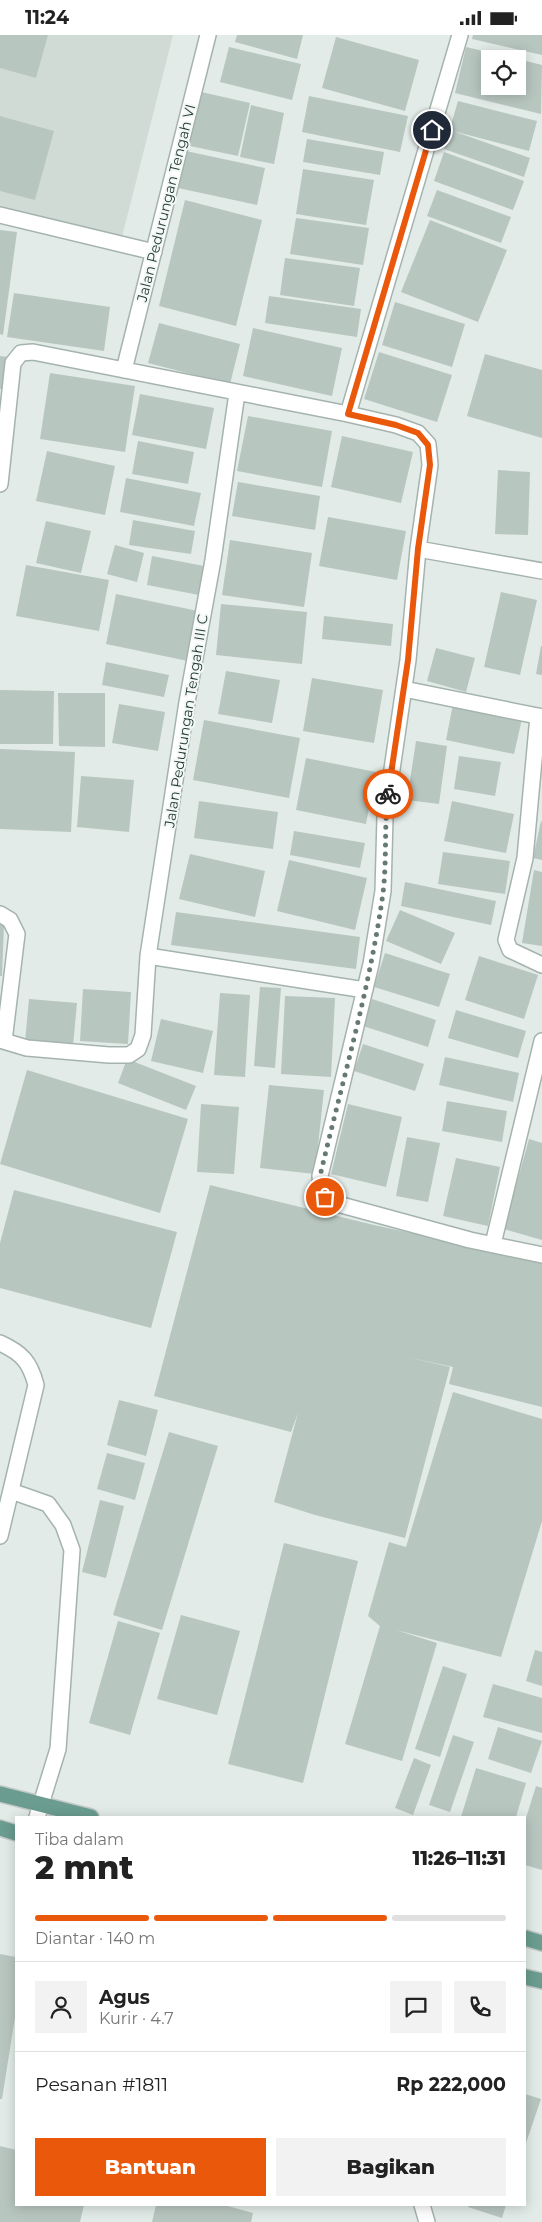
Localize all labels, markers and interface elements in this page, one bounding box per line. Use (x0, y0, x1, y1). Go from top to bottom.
text: 11:24 (25, 6, 69, 29)
map controls (481, 50, 526, 95)
button: locate (481, 50, 526, 95)
street label: Jalan Pedurungan Tengah VI (132, 102, 199, 305)
pin (411, 109, 453, 151)
icon: home (418, 116, 446, 144)
street label: Jalan Pedurungan Tengah III C (160, 613, 212, 830)
courier (363, 769, 413, 819)
icon: bike (374, 780, 402, 808)
pin (304, 1176, 346, 1218)
icon: bag (311, 1183, 339, 1211)
text: Tiba dalam (35, 1830, 124, 1849)
text: 11:26–11:31 (412, 1847, 506, 1870)
text: 2 mnt (35, 1848, 134, 1887)
text: Diantar · 140 m (35, 1929, 155, 1948)
button: person (35, 1981, 87, 2033)
button: chat (390, 1981, 442, 2033)
button: phone (454, 1981, 506, 2033)
text: Agus (99, 1986, 150, 2009)
text: Kurir · 4.7 (99, 2009, 174, 2028)
text: Pesanan #1811 (35, 2073, 168, 2096)
text: Rp 222,000 (396, 2073, 506, 2096)
button: Bantuan (35, 2138, 266, 2196)
button: Bagikan (276, 2138, 506, 2196)

